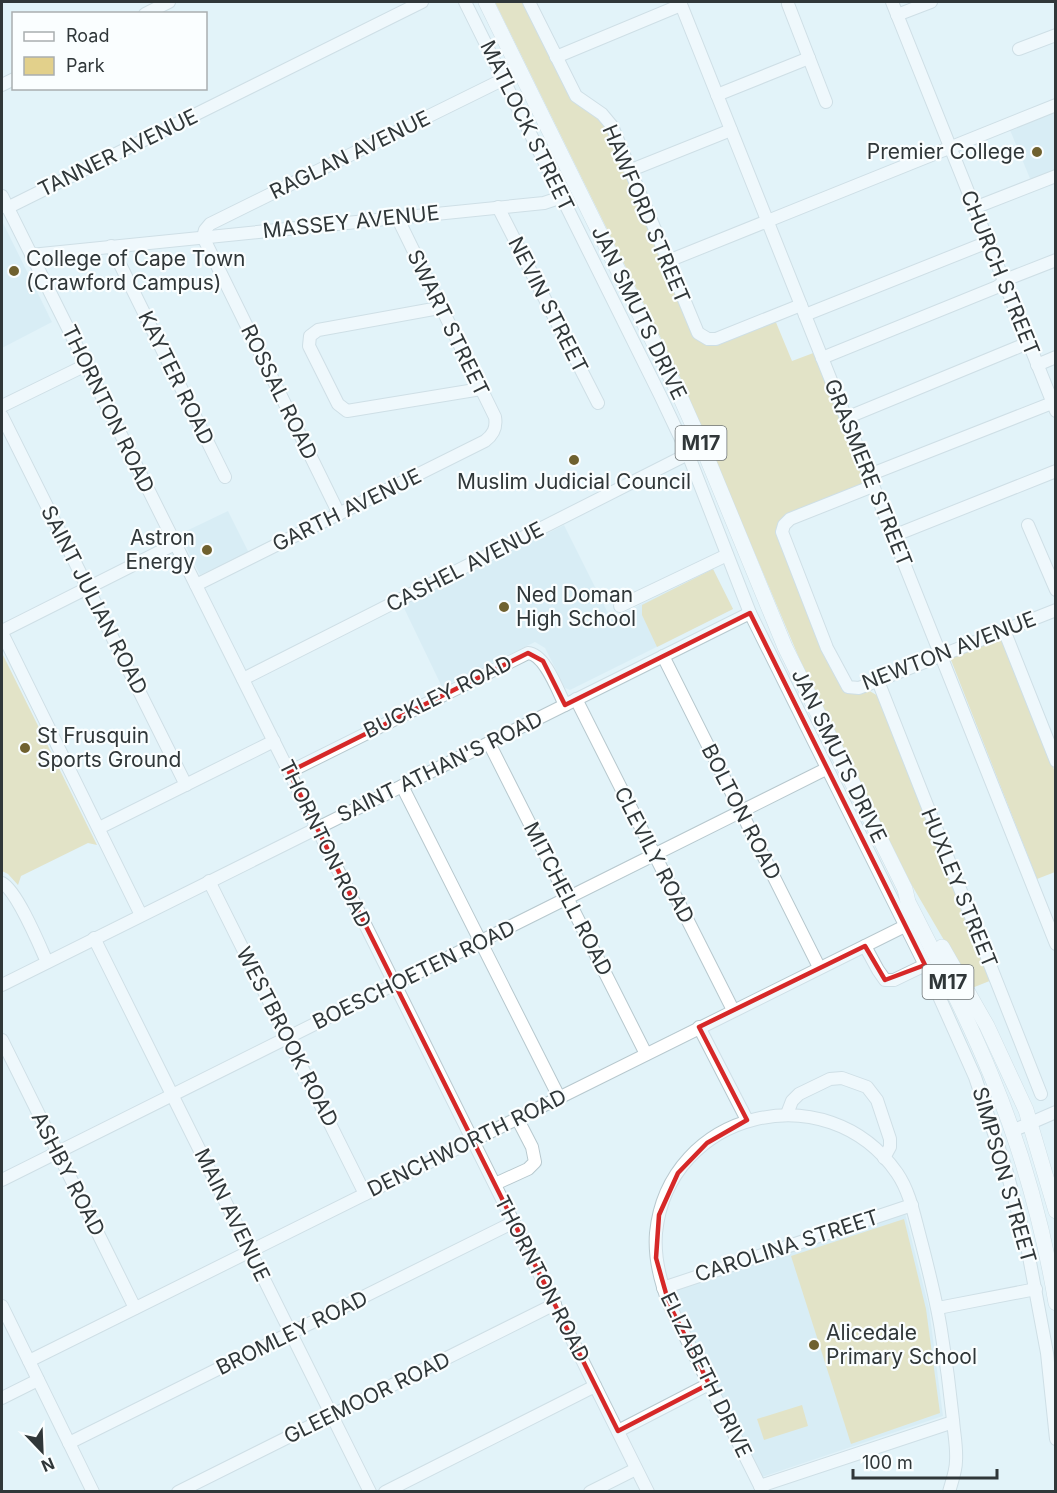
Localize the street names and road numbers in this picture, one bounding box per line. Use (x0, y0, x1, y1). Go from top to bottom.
street label: MATLOCK STREET (475, 36, 580, 215)
street label: TANNER AVENUE (34, 103, 202, 202)
street label: RAGLAN AVENUE (266, 105, 434, 204)
street label: HAWFORD STREET (597, 121, 695, 307)
street label: CHURCH STREET (956, 186, 1045, 359)
street label: MASSEY AVENUE (261, 200, 440, 243)
street label: JAN SMUTS DRIVE (587, 222, 692, 404)
street label: NEVIN STREET (503, 232, 594, 377)
street label: SWART STREET (402, 245, 495, 400)
street label: KAYTER ROAD (133, 307, 220, 449)
street label: ROSSAL ROAD (236, 320, 323, 463)
street label: THORNTON ROAD (57, 321, 160, 497)
street label: GRASMERE STREET (819, 375, 918, 570)
road number: M17 (676, 426, 726, 460)
street label: GARTH AVENUE (268, 463, 425, 556)
street label: SAINT JULIAN ROAD (36, 501, 153, 698)
street label: CASHEL AVENUE (382, 516, 548, 617)
street label: NEWTON AVENUE (858, 606, 1039, 695)
street label: BUCKLEY ROAD (360, 650, 516, 743)
street label: JAN SMUTS DRIVE (787, 665, 892, 847)
street label: SAINT ATHAN'S ROAD (333, 706, 546, 827)
street label: BOLTON ROAD (697, 740, 786, 884)
street label: THORNTON ROAD (274, 756, 377, 932)
street label: CLEVILY ROAD (609, 782, 700, 927)
street label: HUXLEY STREET (916, 805, 1003, 971)
street label: MITCHELL ROAD (519, 818, 618, 980)
street label: BOESCHOETEN ROAD (309, 915, 519, 1034)
street label: WESTBROOK ROAD (231, 943, 344, 1131)
road number: M17 (922, 965, 974, 999)
street label: DENCHWORTH ROAD (363, 1083, 570, 1202)
street label: SIMPSON STREET (967, 1084, 1042, 1266)
street label: ASHBY ROAD (26, 1108, 110, 1240)
street label: MAIN AVENUE (189, 1144, 275, 1285)
street label: THORNTON ROAD (490, 1191, 595, 1366)
street label: CAROLINA STREET (692, 1204, 882, 1287)
street label: BROMLEY ROAD (212, 1285, 372, 1380)
street label: ELIZABETH DRIVE (656, 1288, 757, 1461)
street label: GLEEMOOR ROAD (280, 1346, 454, 1449)

